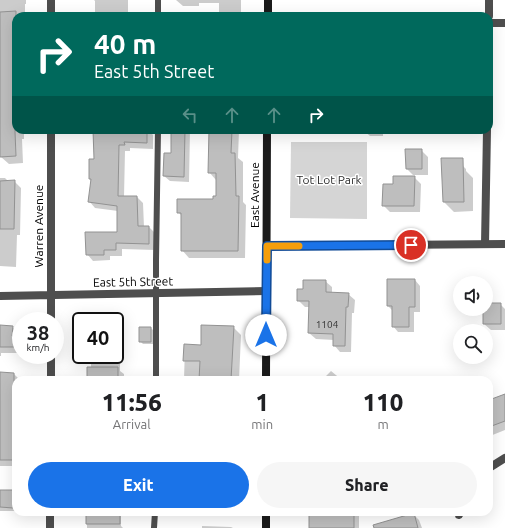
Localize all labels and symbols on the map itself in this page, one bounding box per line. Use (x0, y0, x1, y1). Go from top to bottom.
street label: East Avenue (248, 162, 261, 228)
park label: Tot Lot Park (296, 173, 362, 186)
street label: Warren Avenue (32, 185, 45, 267)
pin (394, 228, 428, 262)
street label: East 5th Street (93, 274, 173, 289)
speed limit sign: 40 (72, 312, 124, 364)
position arrow (245, 314, 287, 356)
house number: 1104 (316, 319, 339, 330)

